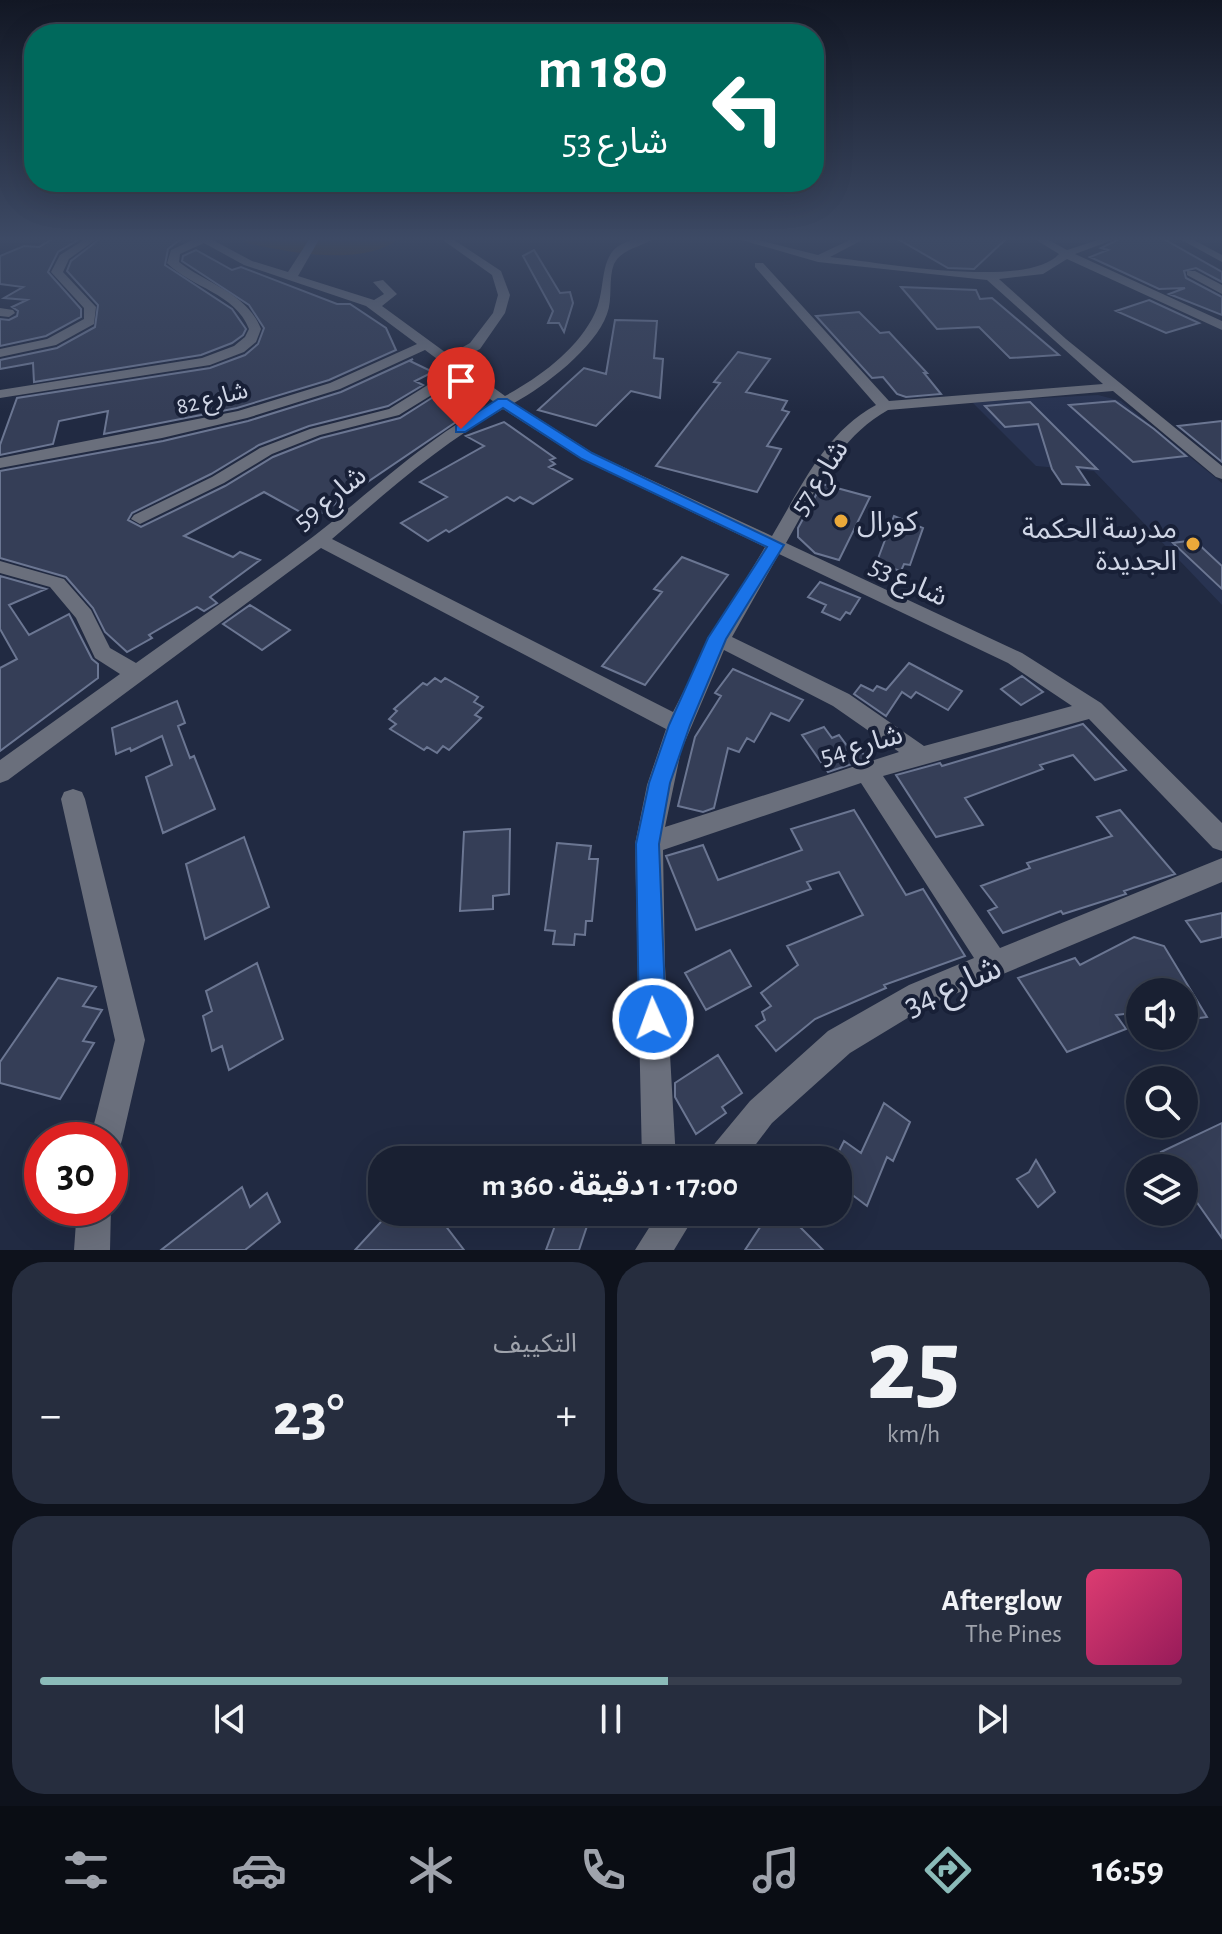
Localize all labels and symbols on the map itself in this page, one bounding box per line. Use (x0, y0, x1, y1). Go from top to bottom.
pin (427, 347, 495, 429)
street label: شارع 82 (174, 378, 252, 423)
street label: شارع 57 (785, 436, 858, 523)
street label: شارع 59 (289, 461, 375, 540)
place label: كورال (857, 509, 918, 538)
marker: كورال (832, 512, 850, 530)
place label: مدرسة الحكمة الجديدة (1022, 516, 1177, 576)
marker: مدرسة الحكمة الجديدة (1184, 535, 1202, 553)
street label: شارع 53 (863, 552, 951, 616)
street label: شارع 54 (817, 721, 907, 776)
street label: شارع 34 (899, 950, 1009, 1029)
position arrow (611, 977, 695, 1061)
speed limit sign: 30 (24, 1122, 128, 1226)

